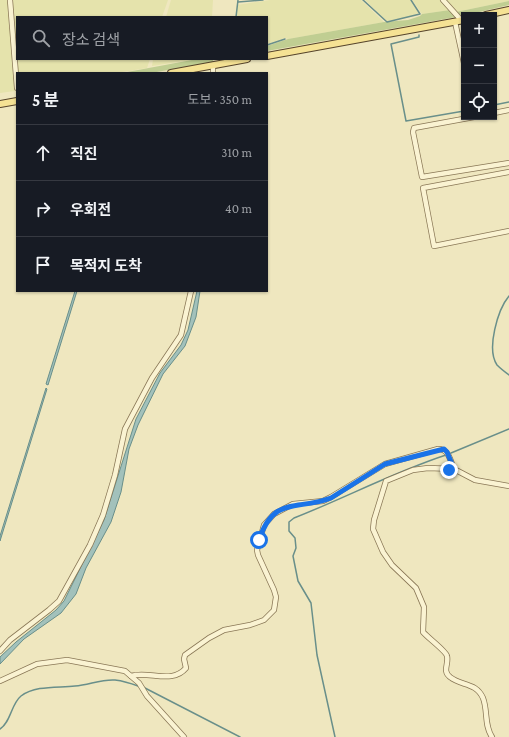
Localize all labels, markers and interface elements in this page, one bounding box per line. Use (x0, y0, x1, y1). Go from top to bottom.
map controls (461, 12, 497, 120)
button: + (461, 12, 497, 48)
search box (16, 16, 268, 60)
icon: search (30, 27, 52, 49)
text: 장소 검색 (62, 32, 120, 48)
button: − (461, 48, 497, 84)
button: locate (461, 84, 497, 120)
text: 5 분 (32, 91, 59, 110)
text: 도보 · 350 m (188, 92, 252, 107)
icon: ahead (32, 142, 54, 164)
text: 310 m (221, 145, 252, 160)
text: 직진 (70, 146, 98, 162)
icon: right (32, 198, 54, 220)
text: 40 m (225, 201, 252, 216)
text: 우회전 (70, 202, 111, 218)
icon: arrive (32, 254, 54, 276)
text: 목적지 도착 (70, 258, 142, 274)
route end (440, 461, 458, 479)
route start (250, 531, 268, 549)

